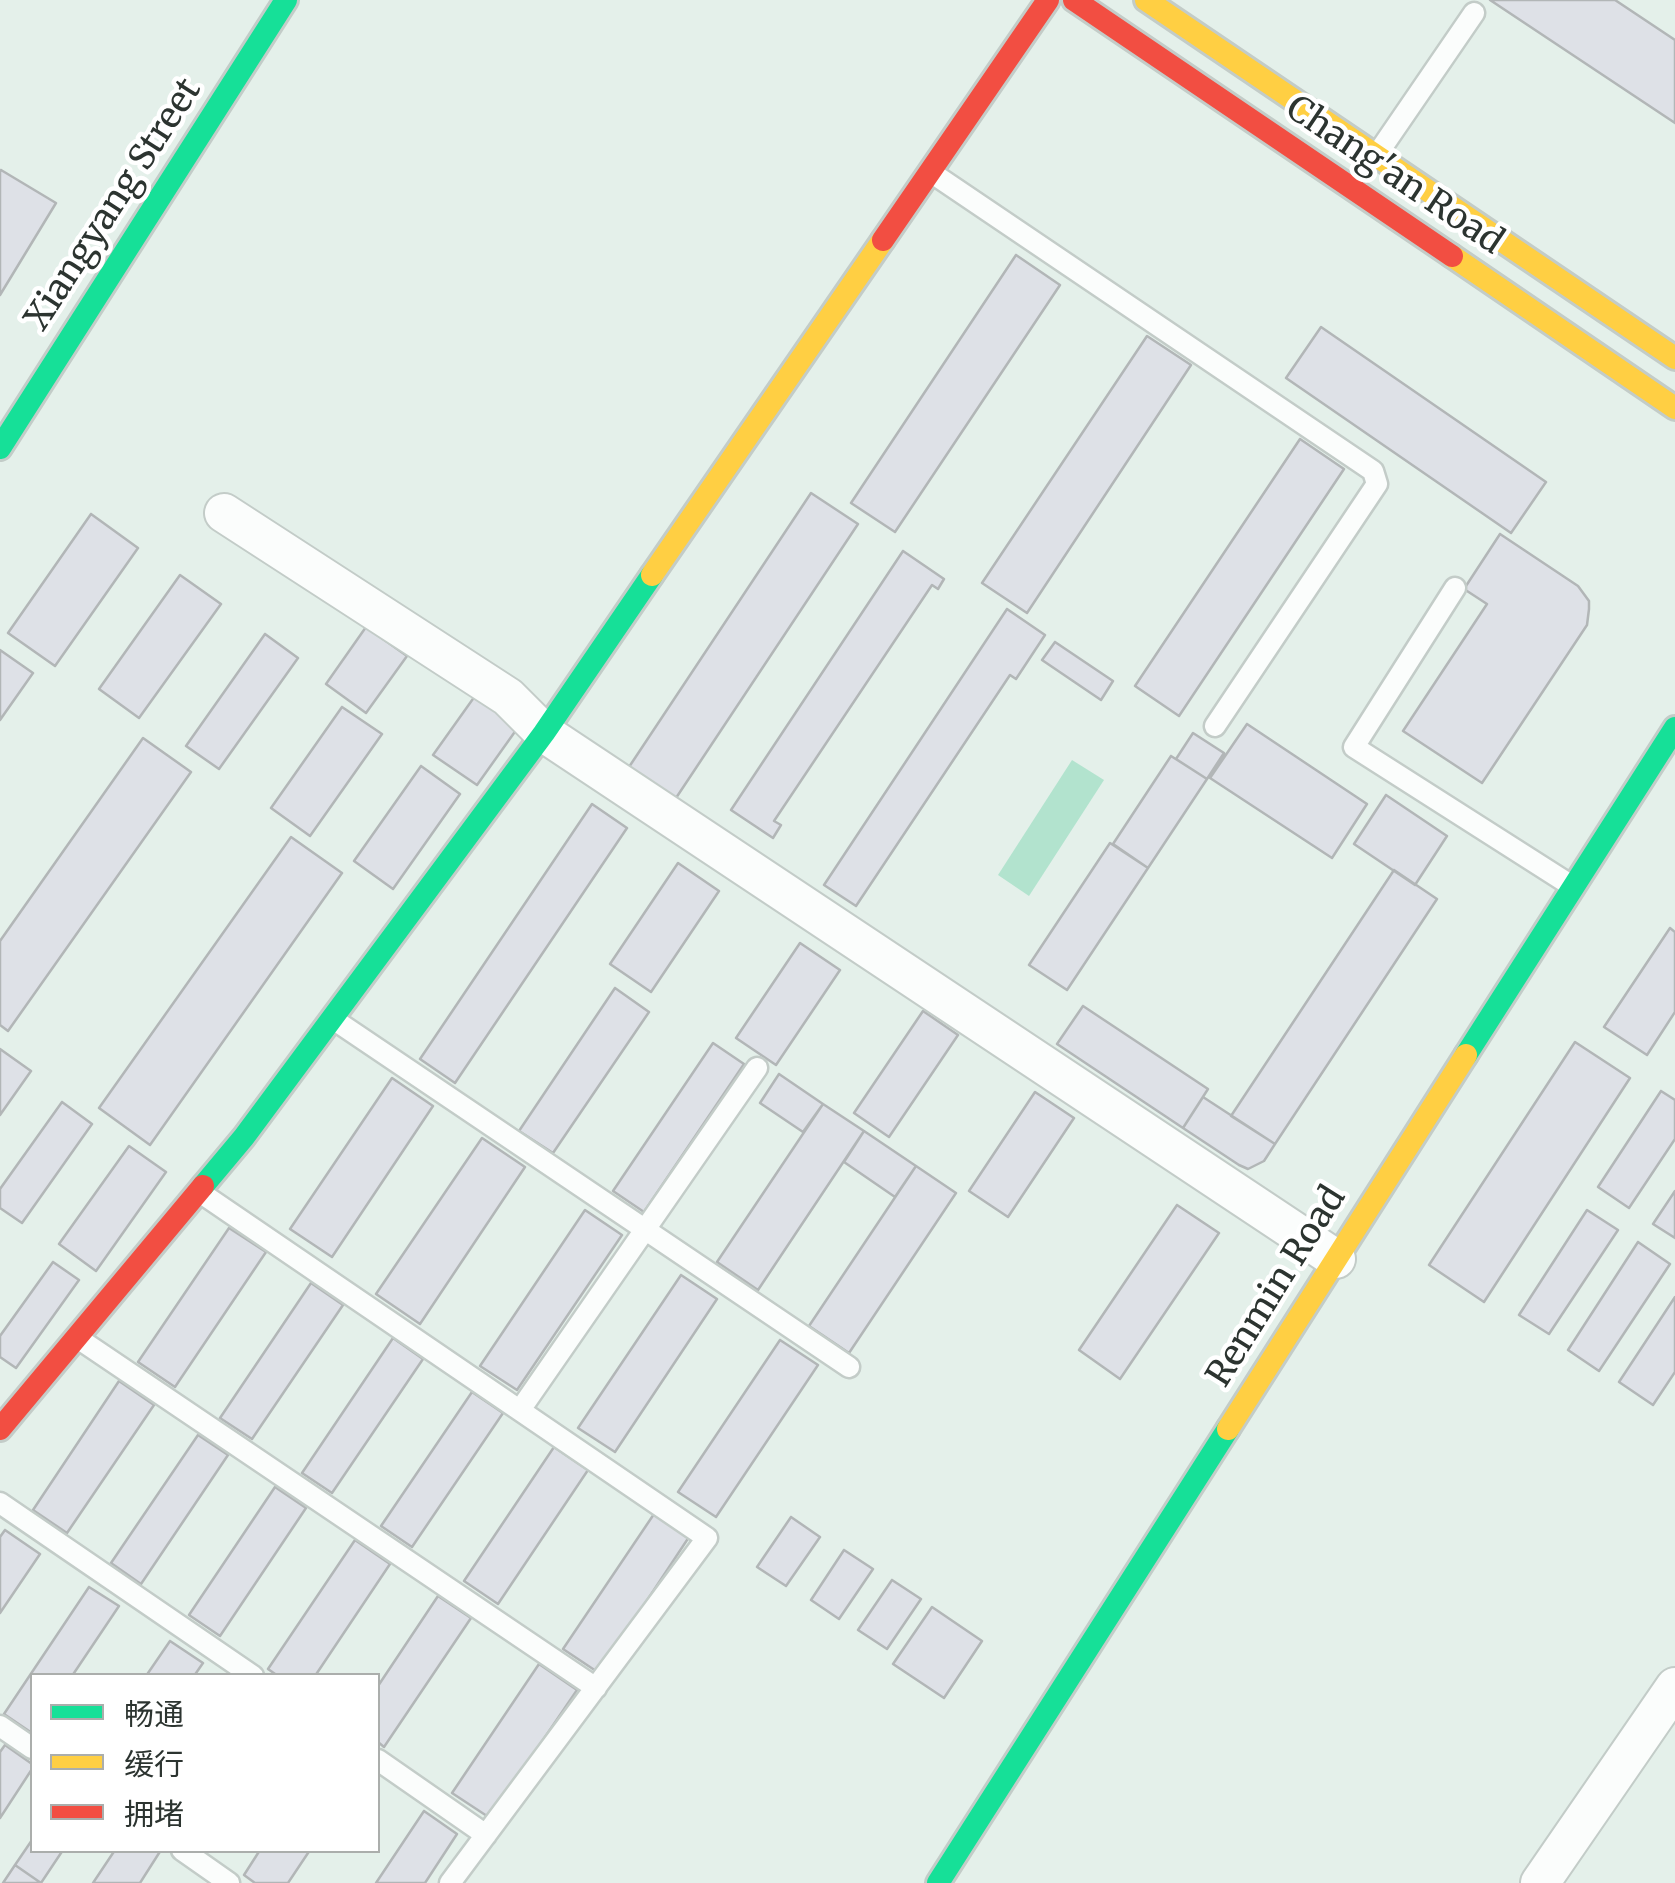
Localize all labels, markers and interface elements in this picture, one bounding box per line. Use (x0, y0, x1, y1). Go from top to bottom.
street label: Xiangyang Street (17, 72, 211, 338)
street label: Chang'an Road (1278, 88, 1510, 264)
street label: Renmin Road (1199, 1179, 1355, 1395)
legend (30, 1673, 380, 1853)
text: 畅通 (124, 1695, 184, 1733)
text: 缓行 (124, 1745, 184, 1783)
text: 拥堵 (124, 1795, 184, 1833)

